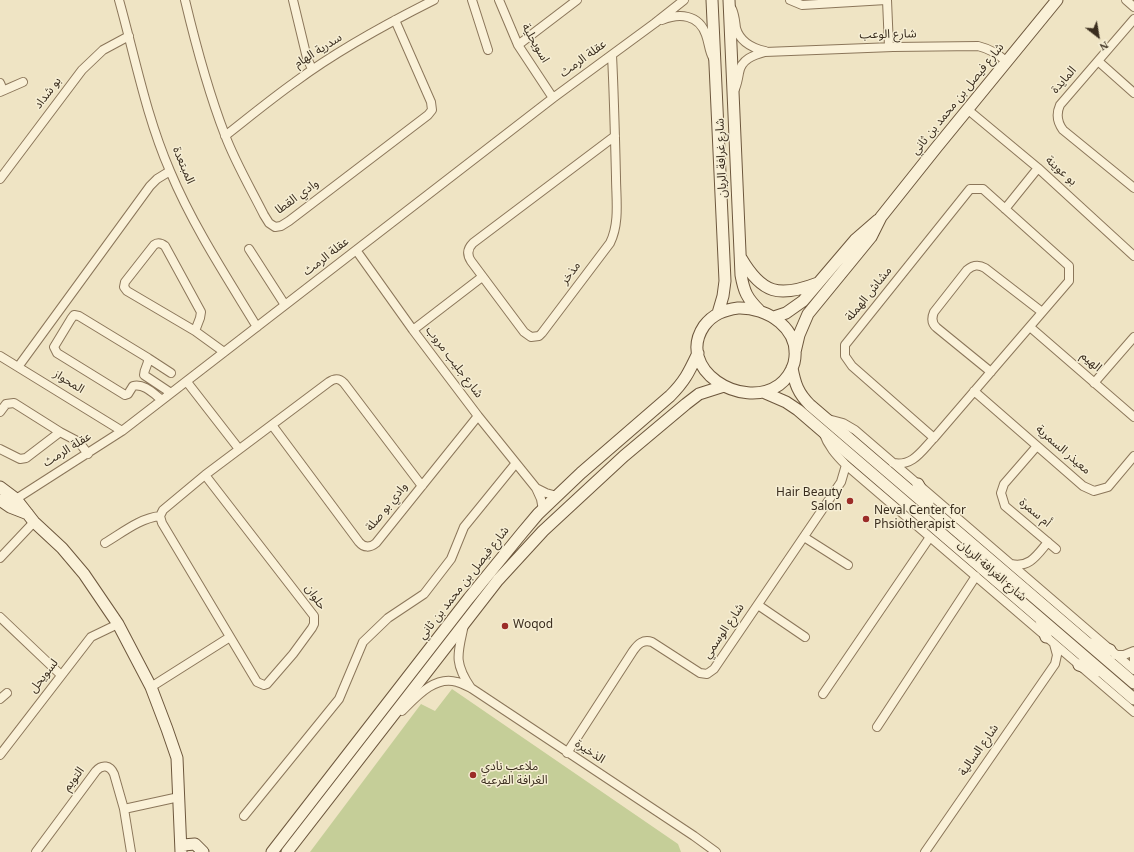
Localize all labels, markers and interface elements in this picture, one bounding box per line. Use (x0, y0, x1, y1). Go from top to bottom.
north arrow (1078, 16, 1118, 56)
street label: اسويحلية (517, 22, 551, 66)
street label: شارع الوعب (859, 28, 917, 44)
street label: سدرية الهام (292, 32, 346, 72)
street label: عقلة الرمث (558, 38, 610, 82)
text: N (1098, 39, 1111, 53)
street label: شارع فيصل بن محمد بن ثاني (910, 41, 1008, 159)
street label: المايدة (1049, 64, 1081, 98)
street label: بو شداد (32, 75, 66, 113)
street label: شارع غرافة الريان (714, 118, 732, 198)
street label: المبتعدة (168, 145, 196, 187)
street label: بو عوينة (1041, 154, 1079, 190)
street label: وادي القطا (273, 177, 323, 219)
street label: عقلة الرمث (301, 236, 353, 280)
street label: مذخر (559, 260, 585, 288)
street label: مشاش الهملة (844, 265, 896, 325)
street label: شارع جليب مروب (421, 324, 485, 402)
street label: الهيم (1076, 350, 1104, 376)
street label: المحواز (50, 368, 86, 398)
street label: معيذر السمرية (1032, 423, 1092, 479)
street label: عقلة الرمث (41, 431, 95, 471)
street label: وادي بو صلة (364, 481, 412, 535)
place label: Hair Beauty Salon (776, 487, 842, 515)
marker: Hair Beauty Salon (845, 496, 855, 506)
street label: أم سمرة (1015, 497, 1053, 531)
place label: Neval Center for Phsiotherapist (874, 505, 966, 533)
marker: Neval Center for Phsiotherapist (861, 514, 871, 524)
street label: شارع فيصل بن محمد بن ثاني (416, 525, 514, 643)
street label: شارع الغرافة الريان (954, 538, 1028, 606)
street label: حلوان (300, 583, 328, 613)
street label: شارع الوسمي (701, 602, 749, 662)
place label: Woqod (513, 619, 553, 633)
marker: Woqod (500, 621, 510, 631)
street label: لسويحل (27, 657, 63, 697)
street label: شارع السالية (957, 722, 1003, 780)
street label: الذخيرة (571, 738, 607, 768)
place label: ملاعب نادي الغرافة الفرعية (481, 761, 548, 789)
street label: التويم (61, 765, 89, 795)
marker: ملاعب نادي الغرافة الفرعية (468, 770, 478, 780)

